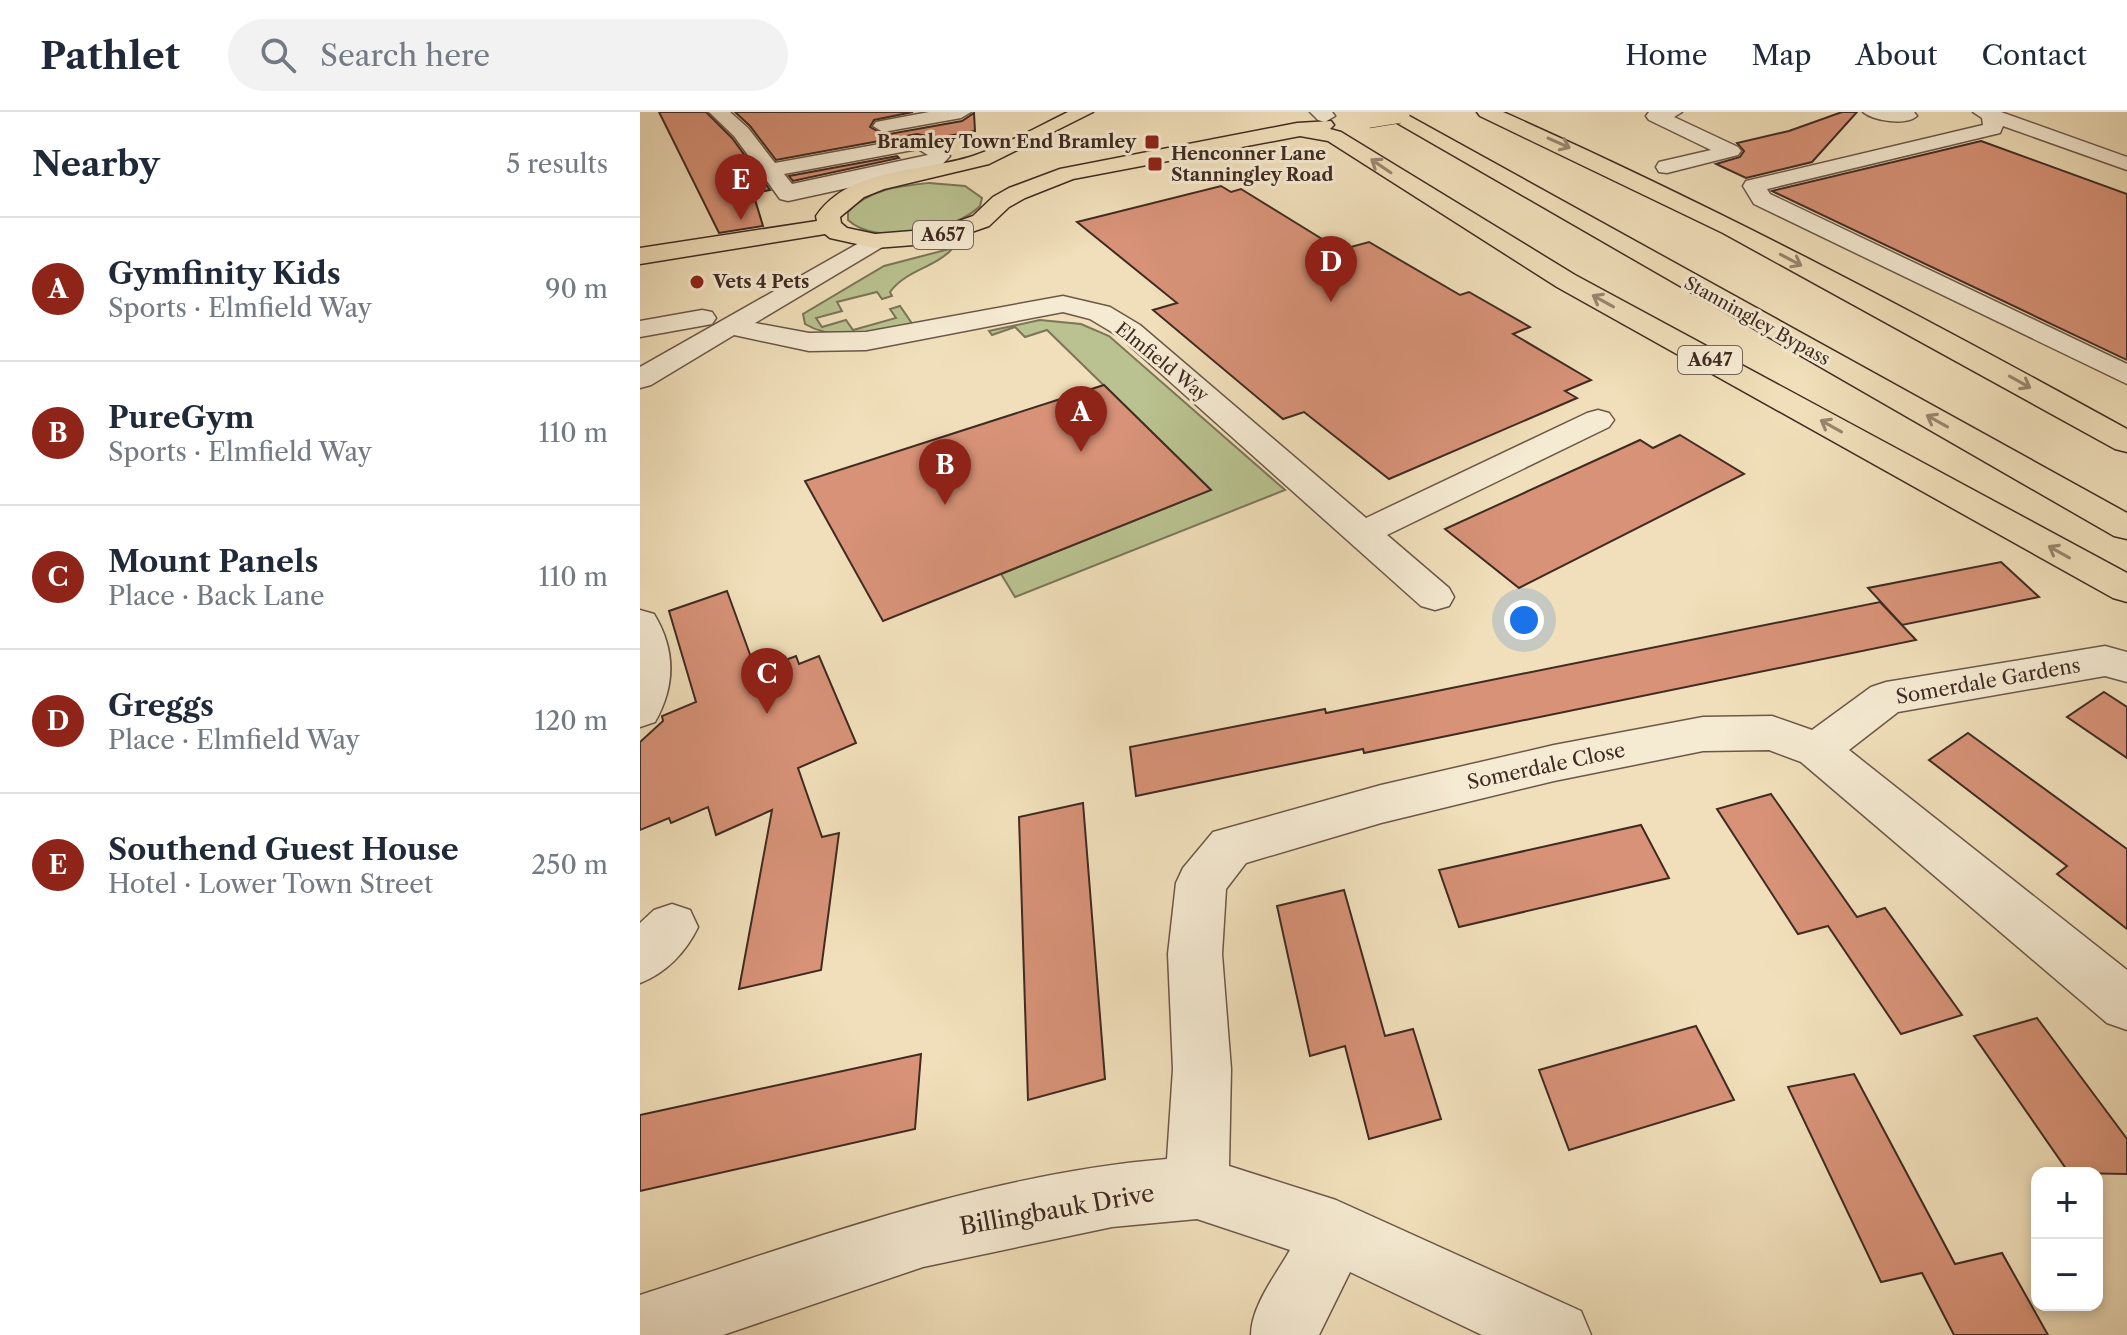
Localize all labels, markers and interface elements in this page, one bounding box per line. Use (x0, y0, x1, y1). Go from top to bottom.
search box (228, 19, 788, 91)
text: Pathlet (40, 32, 180, 79)
icon: search (256, 33, 300, 77)
text: Search here (320, 37, 490, 74)
text: Home (1625, 38, 1707, 72)
text: Map (1751, 38, 1811, 72)
text: About (1855, 38, 1937, 72)
text: Contact (1981, 38, 2087, 72)
place label: Bramley Town End Bramley (877, 131, 1137, 153)
marker: Bramley Town End Bramley (1143, 133, 1161, 151)
one-way arrow (1546, 137, 1570, 152)
text: Nearby (32, 143, 160, 185)
place label: Henconner Lane Stanningley Road (1171, 143, 1333, 186)
text: 5 results (506, 148, 608, 180)
pin: E (715, 154, 767, 220)
marker: Henconner Lane Stanningley Road (1146, 155, 1164, 173)
one-way arrow (1370, 158, 1393, 174)
road number: A657 (913, 221, 973, 249)
pin: D (1305, 236, 1357, 302)
one-way arrow (1779, 253, 1802, 269)
text: Gymfinity Kids (108, 255, 341, 292)
place label: Vets 4 Pets (712, 271, 809, 293)
street label: Stanningley Bypass (1680, 272, 1834, 370)
text: A (48, 273, 68, 305)
text: 90 m (545, 273, 608, 305)
marker: Vets 4 Pets (688, 273, 706, 291)
text: Sports · Elmfield Way (108, 292, 372, 324)
one-way arrow (1592, 293, 1615, 309)
street label: Elmfield Way (1111, 318, 1214, 407)
road number: A647 (1678, 346, 1742, 374)
one-way arrow (2008, 375, 2032, 391)
pin: A (1055, 386, 1107, 452)
text: PureGym (108, 399, 254, 436)
one-way arrow (1926, 413, 1949, 429)
text: B (48, 417, 68, 449)
text: 110 m (539, 417, 608, 449)
one-way arrow (1820, 418, 1843, 434)
text: Sports · Elmfield Way (108, 436, 372, 468)
pin: B (919, 439, 971, 505)
text: Mount Panels (108, 543, 318, 580)
one-way arrow (2047, 543, 2071, 559)
text: C (48, 561, 68, 593)
text: 110 m (539, 561, 608, 593)
text: Place · Back Lane (108, 580, 325, 612)
your location (1504, 600, 1544, 640)
pin: C (741, 648, 793, 714)
street label: Somerdale Gardens (1894, 653, 2082, 709)
text: Greggs (108, 687, 214, 724)
text: D (47, 705, 69, 737)
text: 120 m (534, 705, 608, 737)
text: Place · Elmfield Way (108, 724, 360, 756)
street label: Somerdale Close (1465, 738, 1627, 794)
text: Southend Guest House (108, 831, 459, 868)
text: E (49, 849, 67, 881)
text: 250 m (531, 849, 608, 881)
text: Hotel · Lower Town Street (108, 868, 433, 900)
map controls (2031, 1167, 2103, 1311)
button: + (2031, 1167, 2103, 1239)
street label: Billingbauk Drive (957, 1178, 1157, 1241)
button: − (2031, 1239, 2103, 1311)

